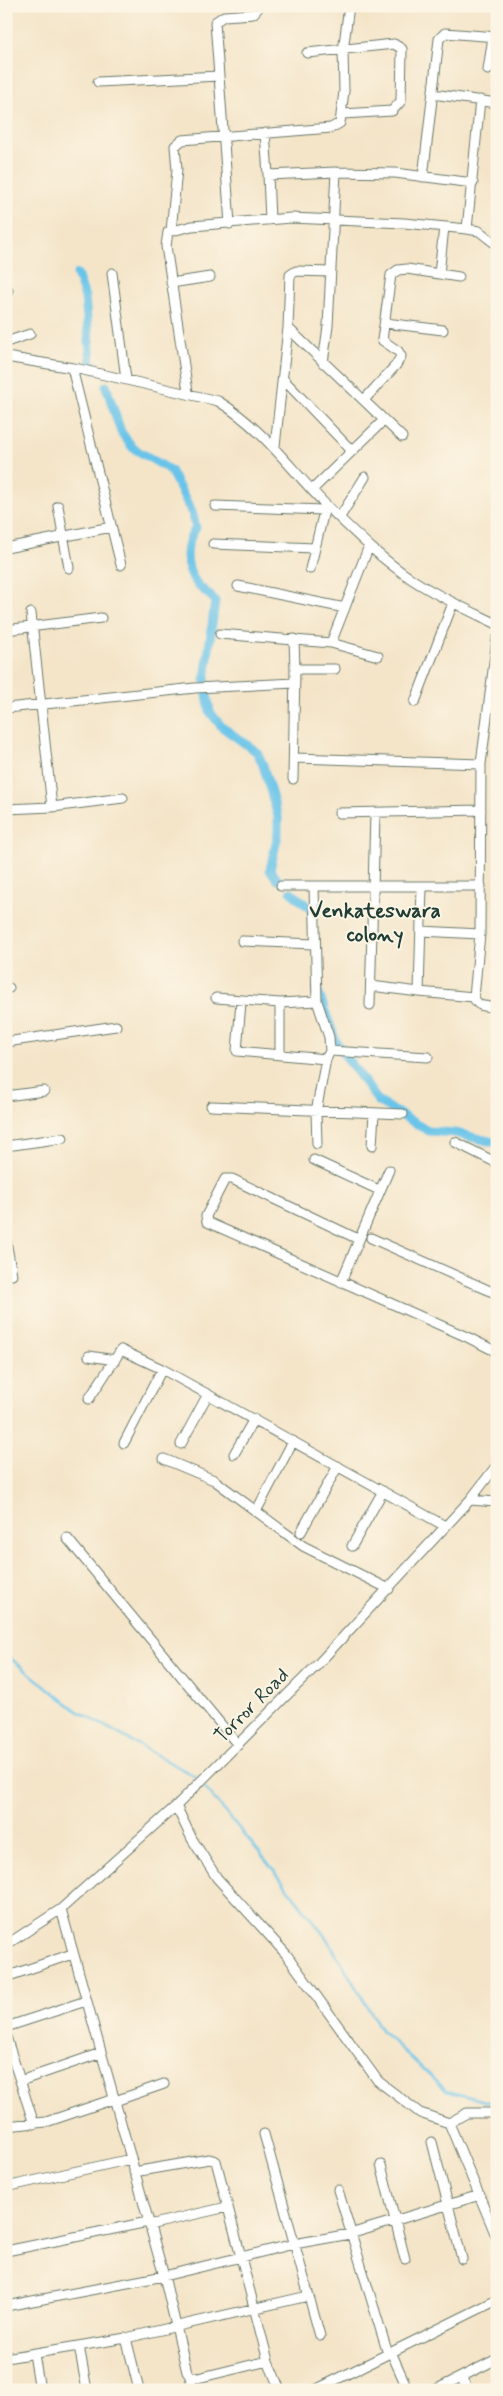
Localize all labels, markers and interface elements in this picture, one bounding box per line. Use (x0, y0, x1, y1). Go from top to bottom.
district label: Venkateswara colony (309, 897, 441, 949)
street label: Torror Road (208, 1662, 296, 1750)

